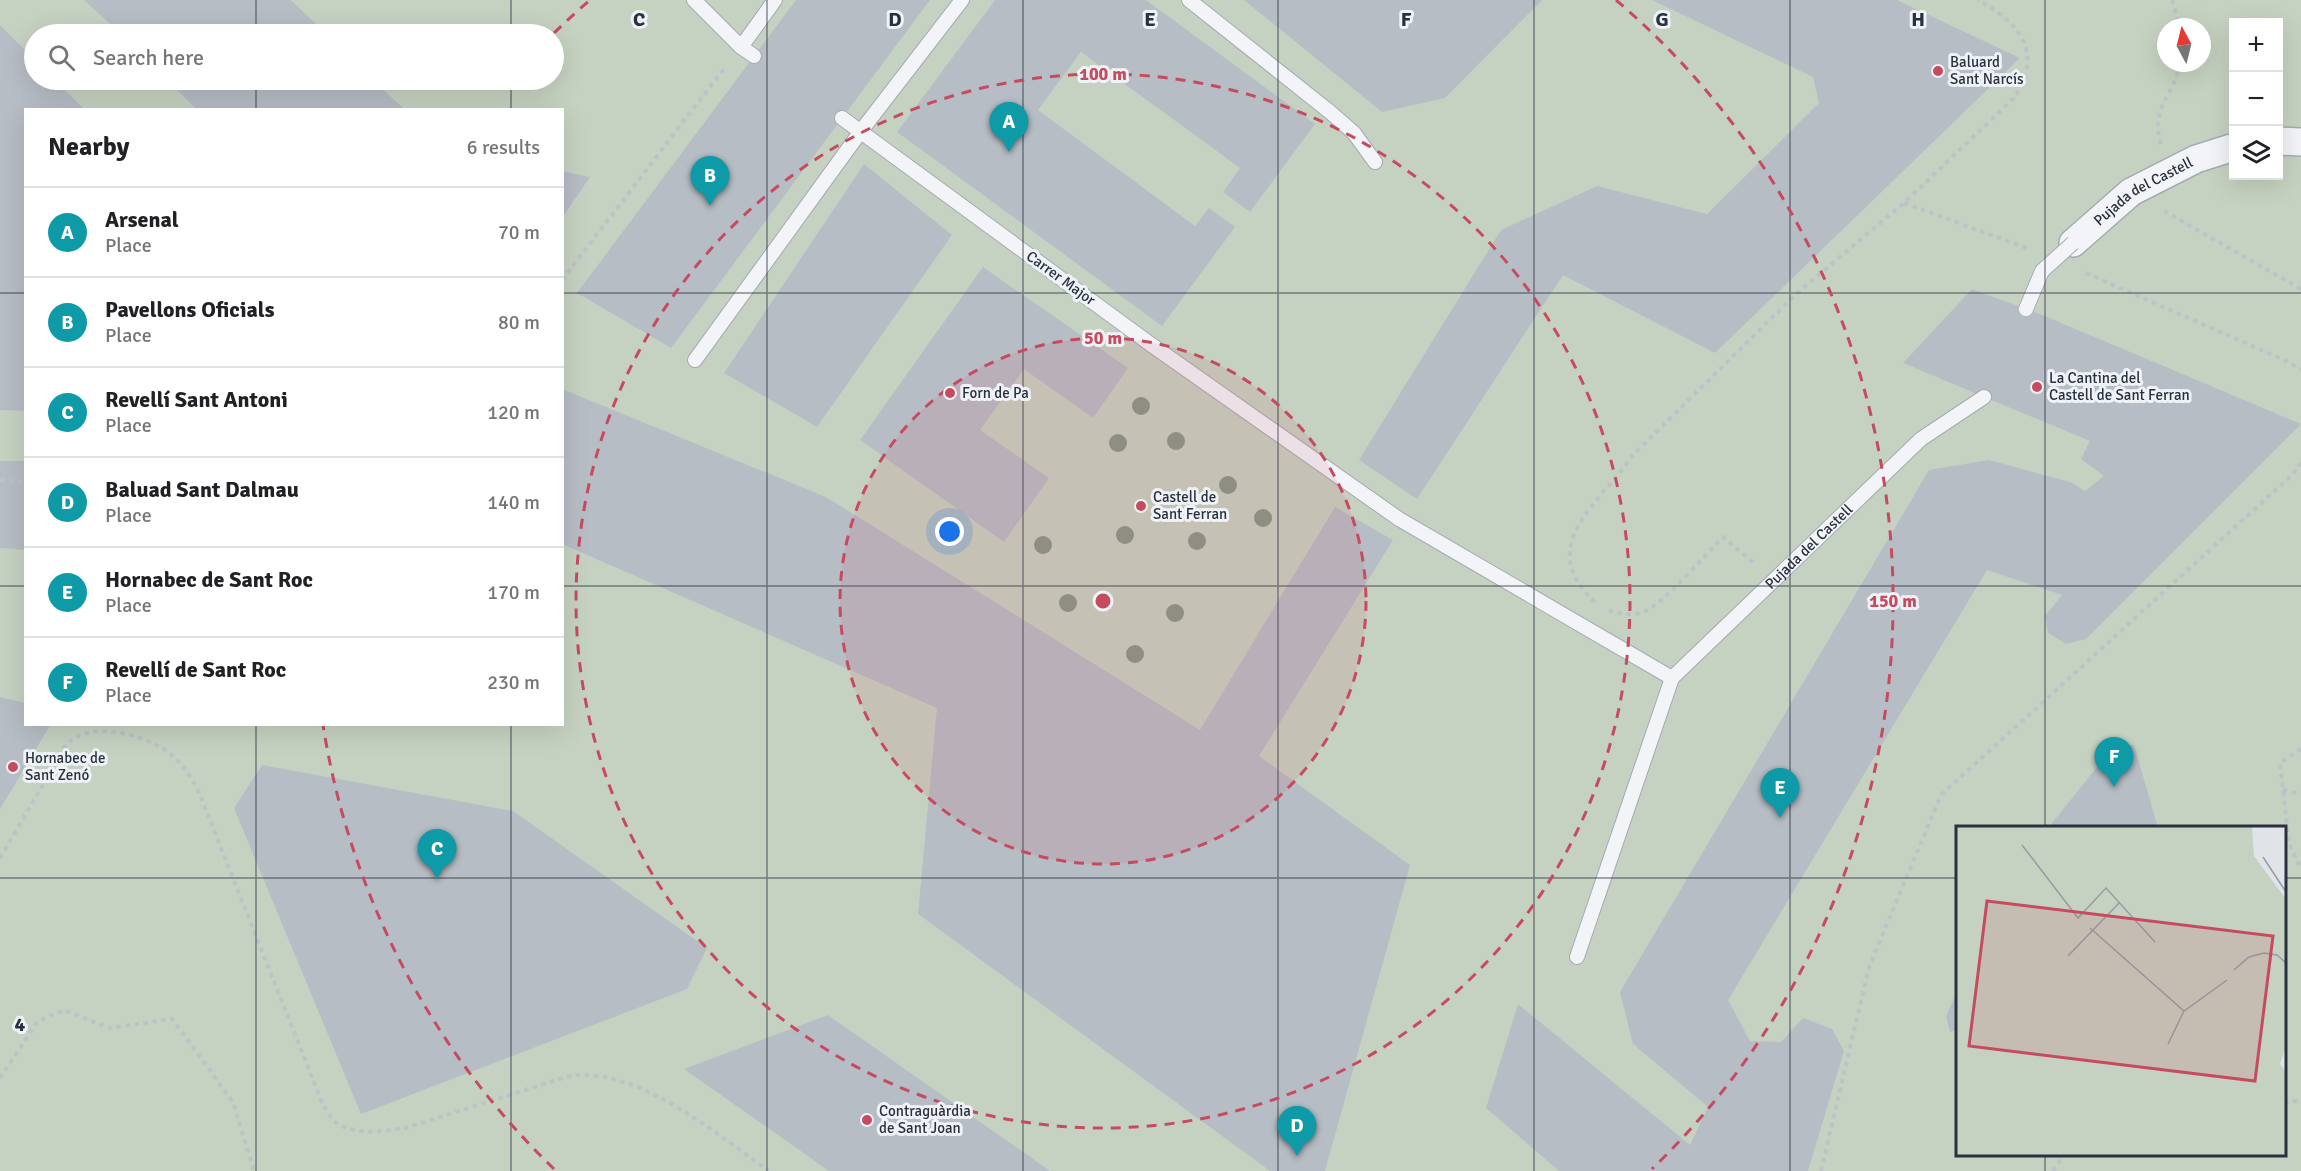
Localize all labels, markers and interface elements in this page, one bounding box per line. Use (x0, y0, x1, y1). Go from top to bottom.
text: C (633, 7, 645, 32)
text: D (888, 7, 902, 32)
text: E (1144, 7, 1156, 32)
text: F (1401, 7, 1412, 32)
text: G (1655, 7, 1669, 32)
text: H (1911, 7, 1925, 32)
north arrow (2157, 18, 2211, 72)
map controls (2229, 18, 2283, 180)
button: + (2229, 18, 2283, 72)
search box (24, 24, 564, 90)
icon: search (45, 41, 78, 74)
text: Search here (93, 44, 204, 71)
place label: Baluard Sant Narcís (1950, 53, 2024, 88)
text: 100 m (1079, 63, 1127, 85)
marker: Baluard Sant Narcís (1931, 64, 1945, 78)
button: − (2229, 72, 2283, 126)
pin: A (990, 102, 1028, 152)
button: layers (2229, 126, 2283, 180)
text: Nearby (48, 131, 129, 163)
text: 6 results (467, 135, 540, 160)
street label: Pujada del Castell (2090, 153, 2196, 230)
pin: B (690, 156, 730, 206)
text: Arsenal (105, 206, 179, 233)
text: A (61, 220, 74, 245)
text: 70 m (498, 220, 540, 245)
text: Place (105, 233, 152, 258)
street label: Carrer Major (1023, 247, 1099, 309)
text: Pavellons Oficials (105, 296, 275, 323)
text: B (61, 310, 74, 335)
text: 80 m (498, 310, 540, 335)
text: Place (105, 323, 152, 348)
text: 50 m (1084, 327, 1122, 349)
place label: La Cantina del Castell de Sant Ferran (2049, 369, 2190, 404)
marker: La Cantina del Castell de Sant Ferran (2030, 380, 2044, 394)
place label: Forn de Pa (962, 384, 1029, 402)
text: Revellí Sant Antoni (105, 386, 288, 413)
marker: Forn de Pa (943, 386, 957, 400)
text: C (61, 400, 74, 425)
text: 120 m (487, 400, 540, 425)
text: Place (105, 413, 152, 438)
text: Baluad Sant Dalmau (105, 476, 299, 503)
place label: Castell de Sant Ferran (1153, 488, 1227, 523)
text: D (61, 490, 74, 515)
text: 140 m (487, 490, 540, 515)
marker: Castell de Sant Ferran (1134, 499, 1148, 513)
street label: Pujada del Castell (1761, 500, 1856, 593)
text: Place (105, 503, 152, 528)
your location (935, 517, 964, 546)
text: Hornabec de Sant Roc (105, 566, 313, 593)
text: E (62, 580, 73, 605)
text: 170 m (487, 580, 540, 605)
text: 150 m (1869, 590, 1917, 612)
centre of rings (1093, 591, 1113, 611)
text: Place (105, 593, 152, 618)
text: Revellí de Sant Roc (105, 656, 286, 683)
text: F (62, 670, 73, 695)
text: 230 m (487, 670, 540, 695)
text: Place (105, 683, 152, 708)
pin: F (2094, 738, 2134, 787)
place label: Hornabec de Sant Zenó (25, 749, 105, 784)
marker: Hornabec de Sant Zenó (6, 760, 20, 774)
pin: E (1760, 768, 1800, 818)
inset map (1956, 826, 2286, 1156)
pin: C (418, 830, 456, 879)
text: 4 (15, 1012, 26, 1037)
place label: Contraguàrdia de Sant Joan (879, 1102, 971, 1137)
pin: D (1278, 1106, 1316, 1156)
marker: Contraguàrdia de Sant Joan (860, 1113, 874, 1127)

